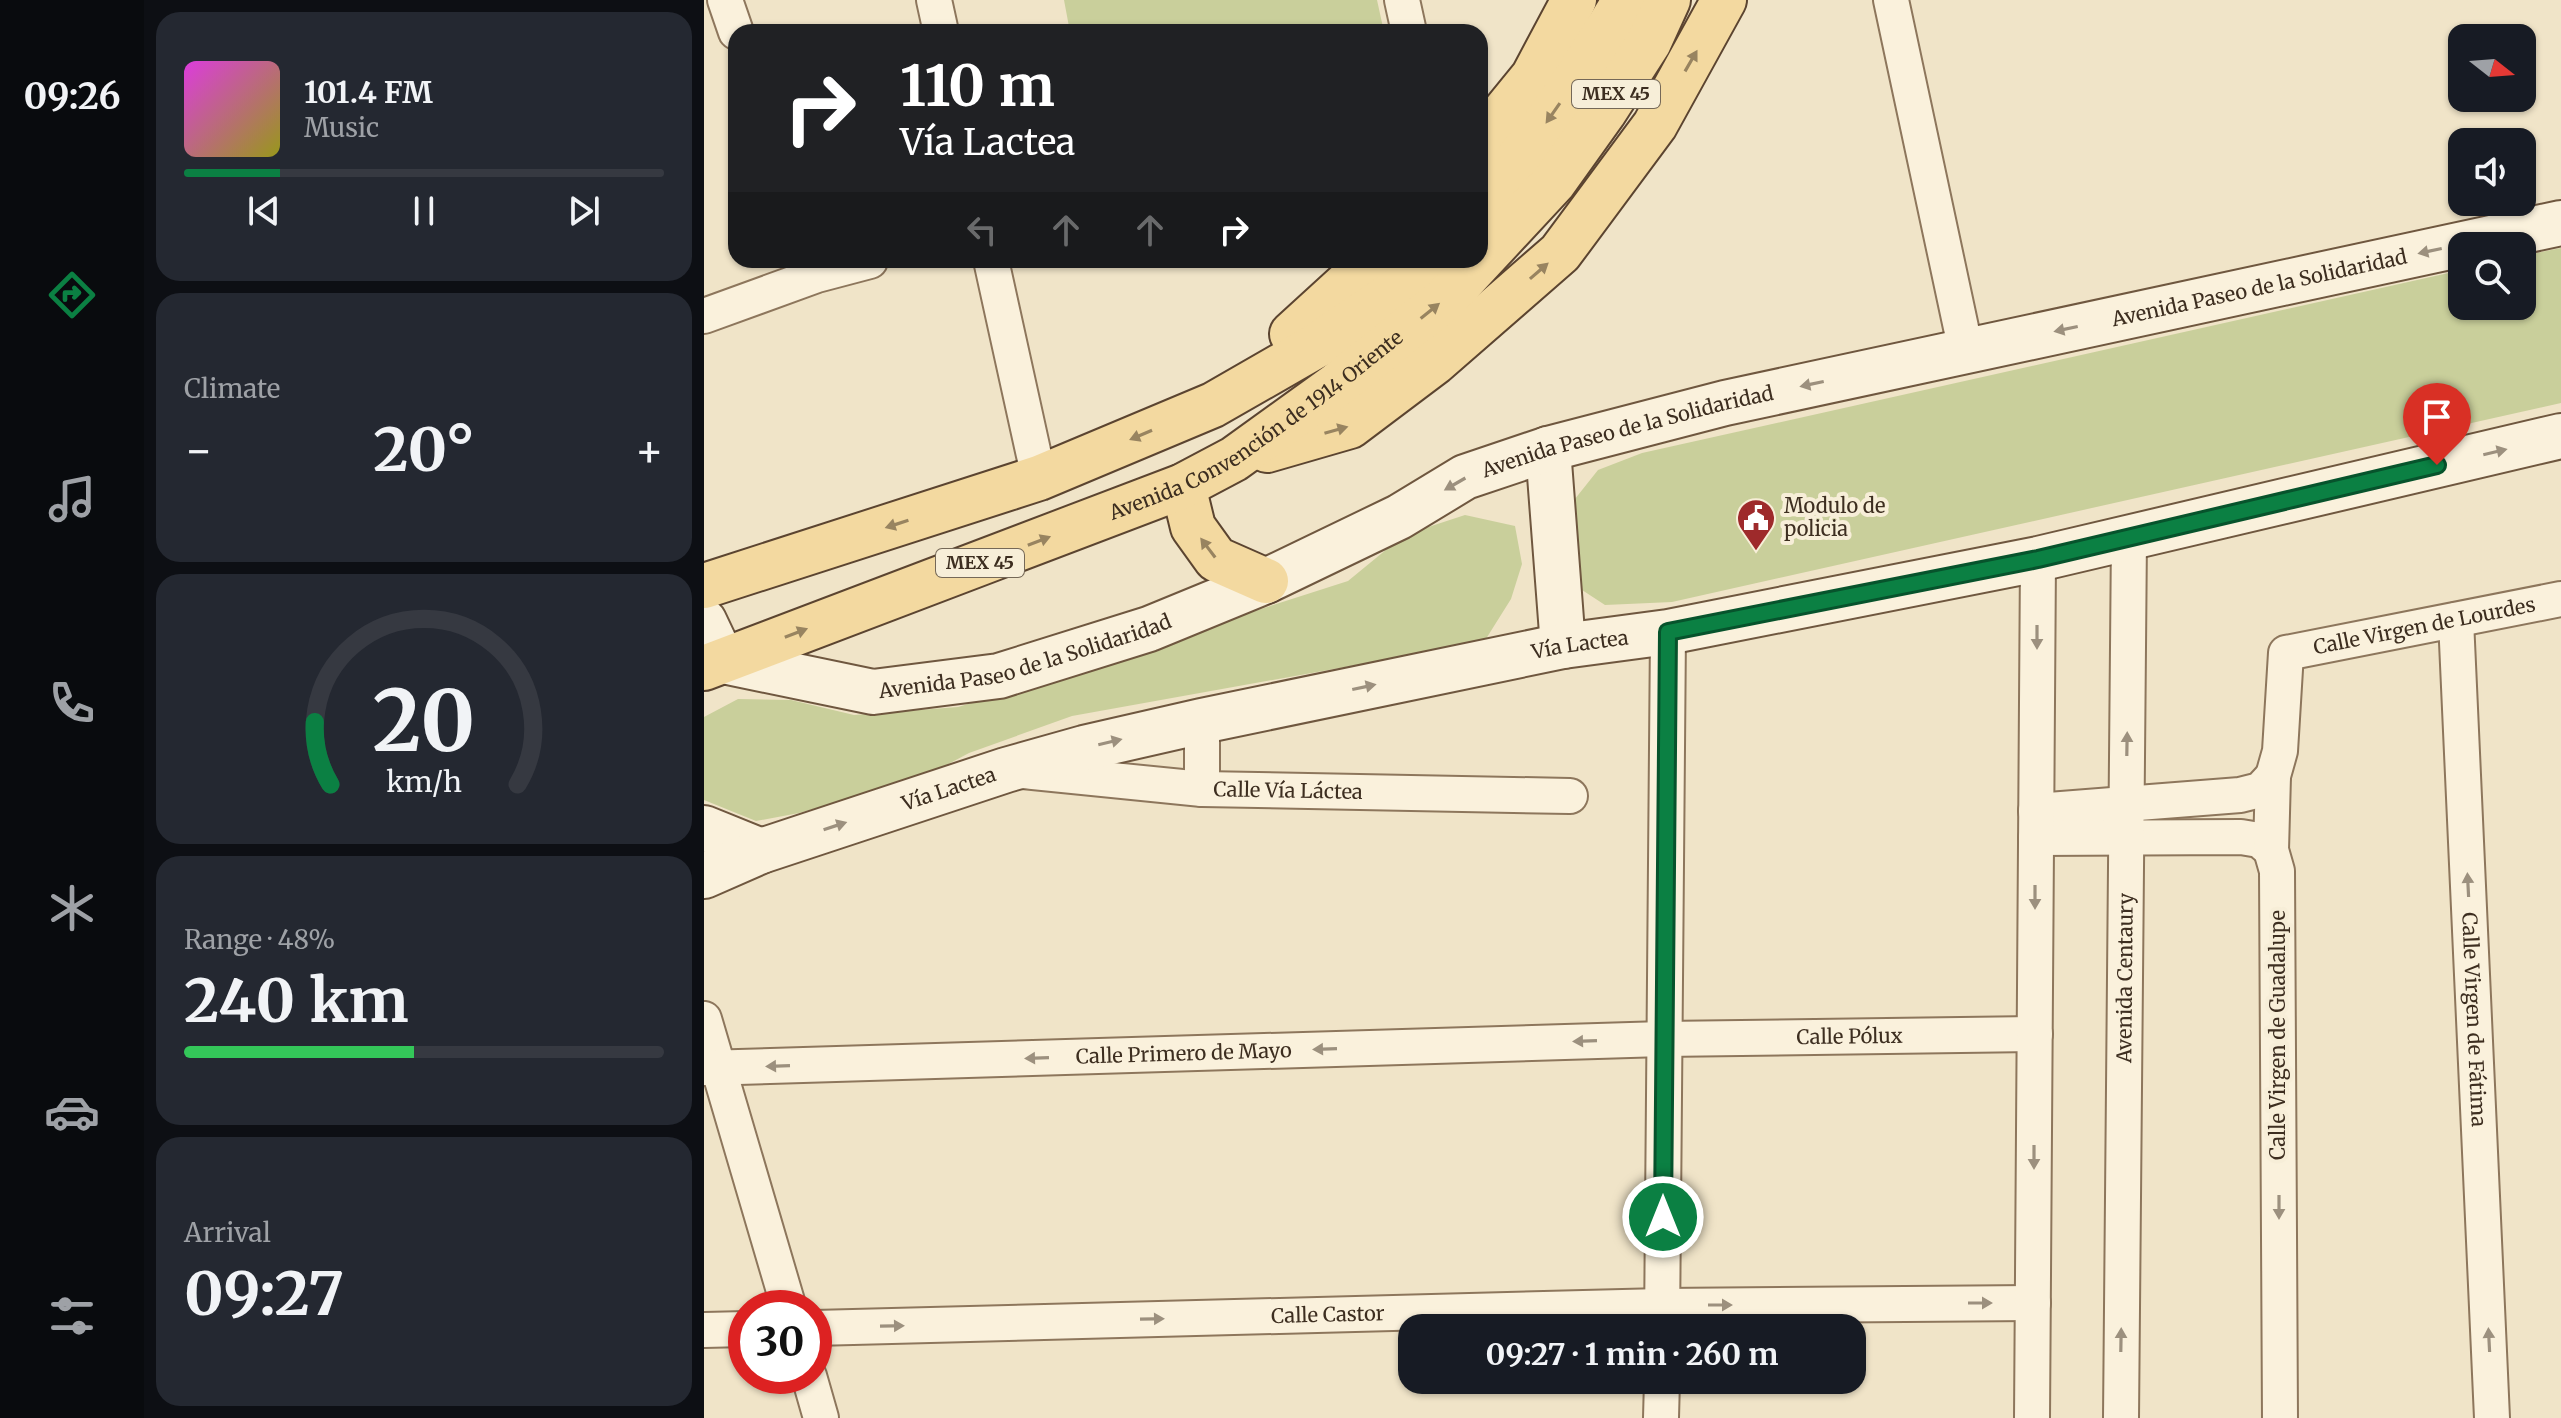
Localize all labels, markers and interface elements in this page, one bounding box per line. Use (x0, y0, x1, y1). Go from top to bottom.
north arrow (2448, 24, 2536, 112)
map controls (2448, 24, 2536, 320)
one-way arrow (1684, 50, 1698, 72)
text: 110 m (900, 51, 1055, 121)
icon: right (768, 56, 872, 160)
text: 101.4 FM (304, 73, 433, 111)
text: 09:26 (23, 74, 121, 119)
road number: MEX 45 (1572, 80, 1660, 108)
one-way arrow (1546, 102, 1561, 123)
text: Music (304, 111, 379, 144)
text: Vía Lactea (900, 120, 1075, 165)
button: sound (2448, 128, 2536, 216)
icon: previous (242, 189, 286, 233)
icon: pause (402, 189, 446, 233)
icon: next (562, 189, 606, 233)
icon: left (960, 208, 1004, 252)
icon: ahead (1044, 208, 1088, 252)
icon: ahead (1128, 208, 1172, 252)
icon: right (1212, 208, 1256, 252)
button: search (2448, 232, 2536, 320)
street label: Avenida Paseo de la Solidaridad (2108, 244, 2409, 332)
one-way arrow (2417, 245, 2442, 258)
one-way arrow (1530, 262, 1549, 280)
icon: directions (44, 267, 100, 323)
one-way arrow (1420, 303, 1440, 320)
one-way arrow (2054, 323, 2079, 336)
street label: Avenida Convención de 1914 Oriente (1105, 324, 1407, 525)
text: Climate (184, 372, 280, 405)
one-way arrow (1799, 378, 1824, 391)
street label: Avenida Paseo de la Solidaridad (1477, 380, 1776, 483)
pin (2403, 383, 2471, 465)
icon: arrive (2415, 395, 2459, 439)
text: 20° (373, 412, 475, 487)
text: − (184, 423, 213, 478)
text: + (635, 423, 664, 478)
one-way arrow (1324, 423, 1348, 436)
one-way arrow (1129, 429, 1153, 442)
one-way arrow (2483, 445, 2508, 457)
icon: music (44, 471, 100, 527)
one-way arrow (1443, 477, 1466, 491)
place label: Modulo de policia (1784, 493, 1886, 541)
public building icon: Modulo de policia (1735, 497, 1777, 552)
one-way arrow (885, 518, 909, 531)
one-way arrow (1027, 534, 1051, 547)
one-way arrow (1201, 538, 1217, 558)
road number: MEX 45 (936, 549, 1024, 577)
street label: Calle Virgen de Lourdes (2311, 591, 2537, 659)
street label: Avenida Paseo de la Solidaridad (876, 608, 1175, 703)
street label: Vía Lactea (1528, 624, 1630, 664)
one-way arrow (2031, 625, 2043, 650)
one-way arrow (784, 626, 808, 639)
text: 20 (373, 669, 475, 774)
icon: phone (44, 675, 100, 731)
one-way arrow (1352, 680, 1377, 692)
one-way arrow (2121, 731, 2133, 756)
one-way arrow (1098, 735, 1123, 748)
street label: Vía Lactea (897, 761, 999, 816)
text: km/h (386, 764, 462, 800)
street label: Calle Vía Láctea (1213, 776, 1363, 804)
one-way arrow (823, 820, 847, 832)
one-way arrow (2462, 872, 2475, 897)
icon: climate (44, 880, 100, 936)
one-way arrow (2029, 885, 2041, 910)
street label: Avenida Centaury (2111, 893, 2138, 1064)
street label: Calle Virgen de Guadalupe (2265, 910, 2290, 1160)
street label: Calle Virgen de Fátima (2457, 912, 2492, 1128)
text: Range · 48% (184, 923, 335, 956)
text: 240 km (184, 963, 409, 1038)
street label: Calle Pólux (1796, 1023, 1903, 1049)
one-way arrow (1572, 1035, 1597, 1048)
street label: Calle Primero de Mayo (1075, 1037, 1292, 1069)
one-way arrow (1312, 1043, 1337, 1056)
one-way arrow (1024, 1052, 1049, 1064)
one-way arrow (765, 1060, 790, 1072)
icon: car (44, 1084, 100, 1140)
one-way arrow (2028, 1145, 2040, 1170)
position arrow (1621, 1175, 1705, 1259)
one-way arrow (2273, 1195, 2285, 1220)
text: Arrival (184, 1216, 271, 1249)
text: 09:27 (184, 1256, 344, 1331)
icon: filters (44, 1288, 100, 1344)
speed limit sign: 30 (728, 1290, 832, 1394)
one-way arrow (1968, 1297, 1993, 1309)
one-way arrow (1708, 1299, 1733, 1311)
street label: Calle Castor (1271, 1300, 1385, 1328)
one-way arrow (1140, 1313, 1165, 1325)
one-way arrow (880, 1319, 905, 1332)
one-way arrow (2115, 1327, 2128, 1352)
one-way arrow (2482, 1327, 2495, 1352)
text: 09:27 · 1 min · 260 m (1486, 1335, 1778, 1373)

